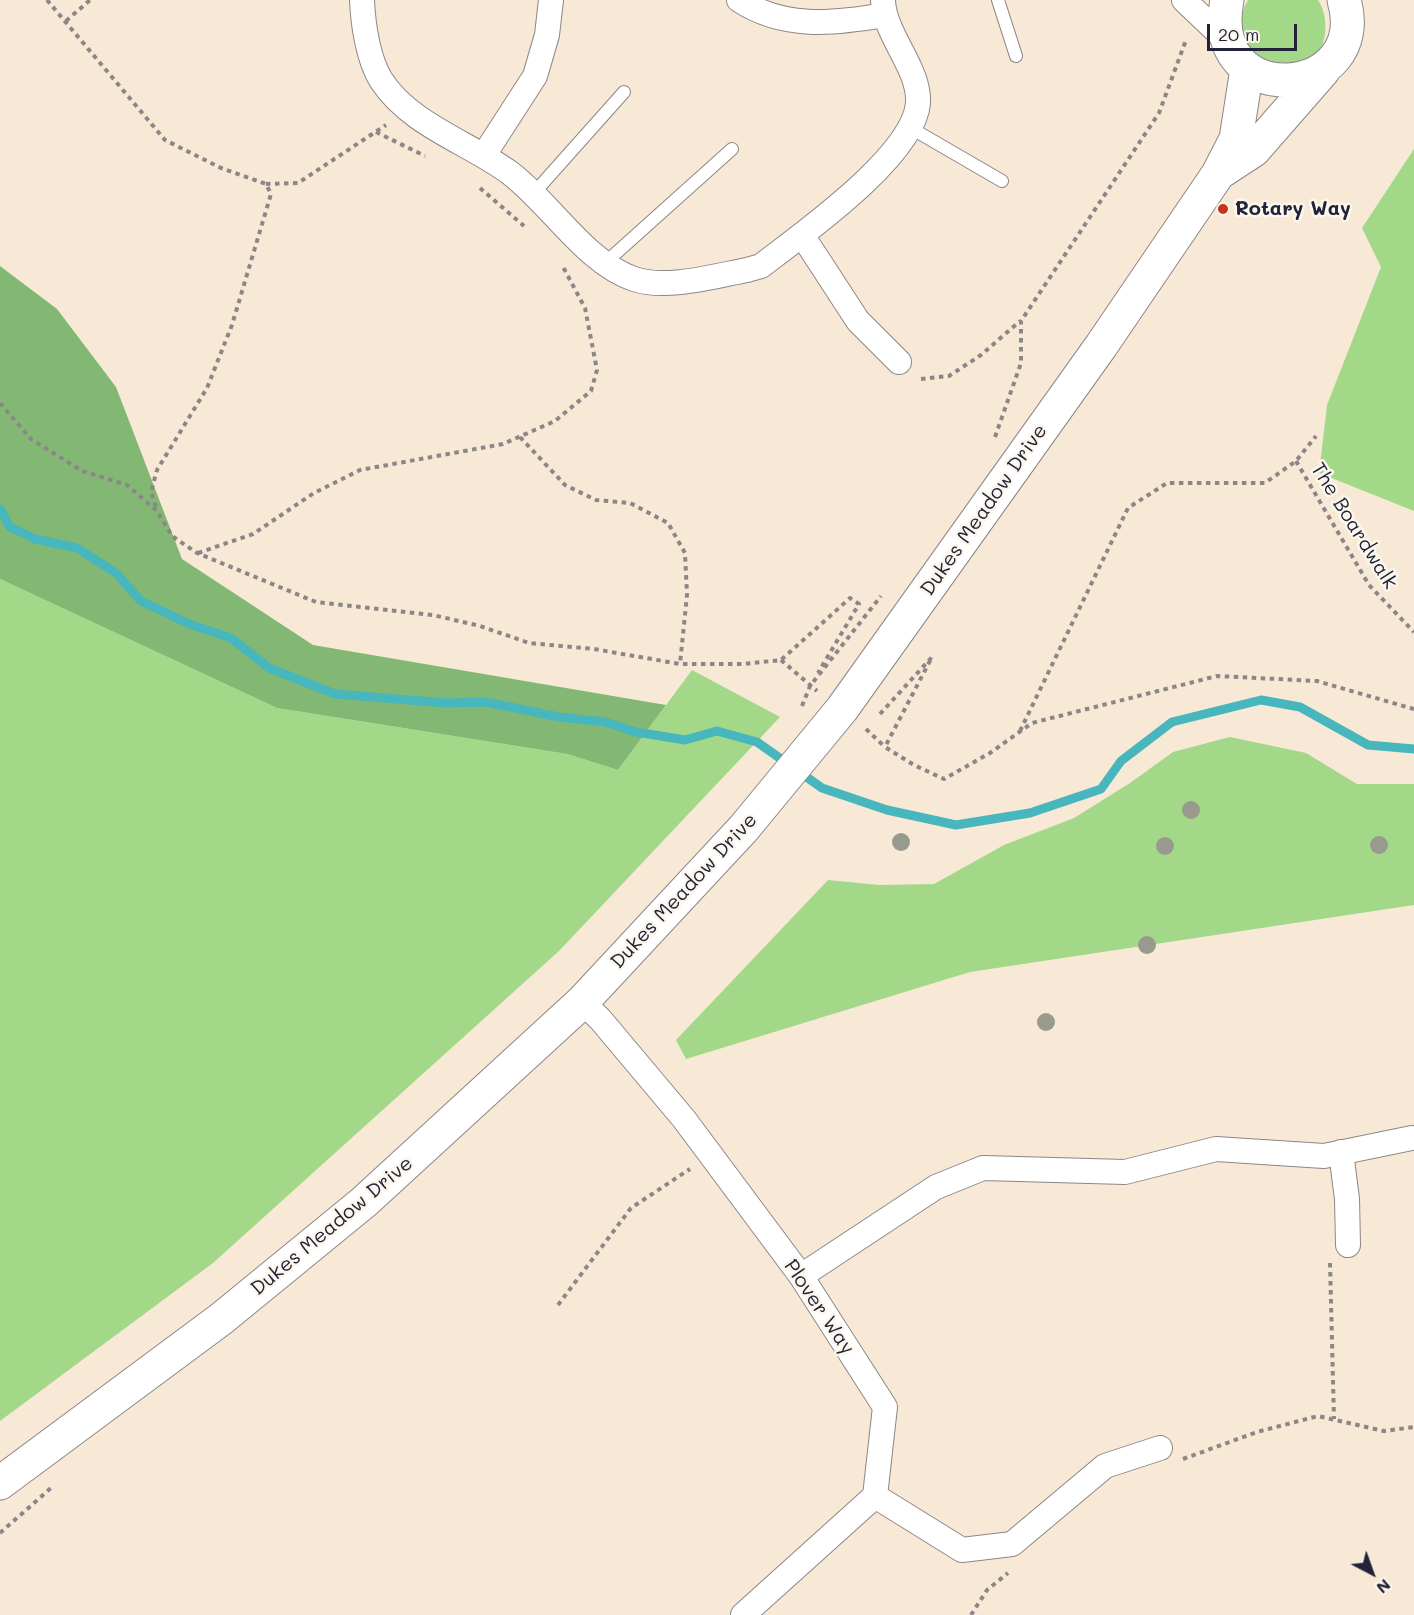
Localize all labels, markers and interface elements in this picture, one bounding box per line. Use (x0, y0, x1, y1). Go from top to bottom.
scale bar (1210, 12, 1300, 50)
text: 20 m (1218, 22, 1259, 46)
place label: Rotary Way (1235, 197, 1351, 221)
marker: Rotary Way (1216, 202, 1230, 216)
street label: Dukes Meadow Drive (916, 420, 1052, 600)
street label: The Boardwalk (1306, 458, 1402, 594)
street label: Dukes Meadow Drive (606, 808, 762, 974)
street label: Dukes Meadow Drive (246, 1151, 418, 1301)
street label: Plover Way (779, 1255, 859, 1359)
north arrow (1342, 1543, 1402, 1603)
text: N (1373, 1575, 1396, 1599)

